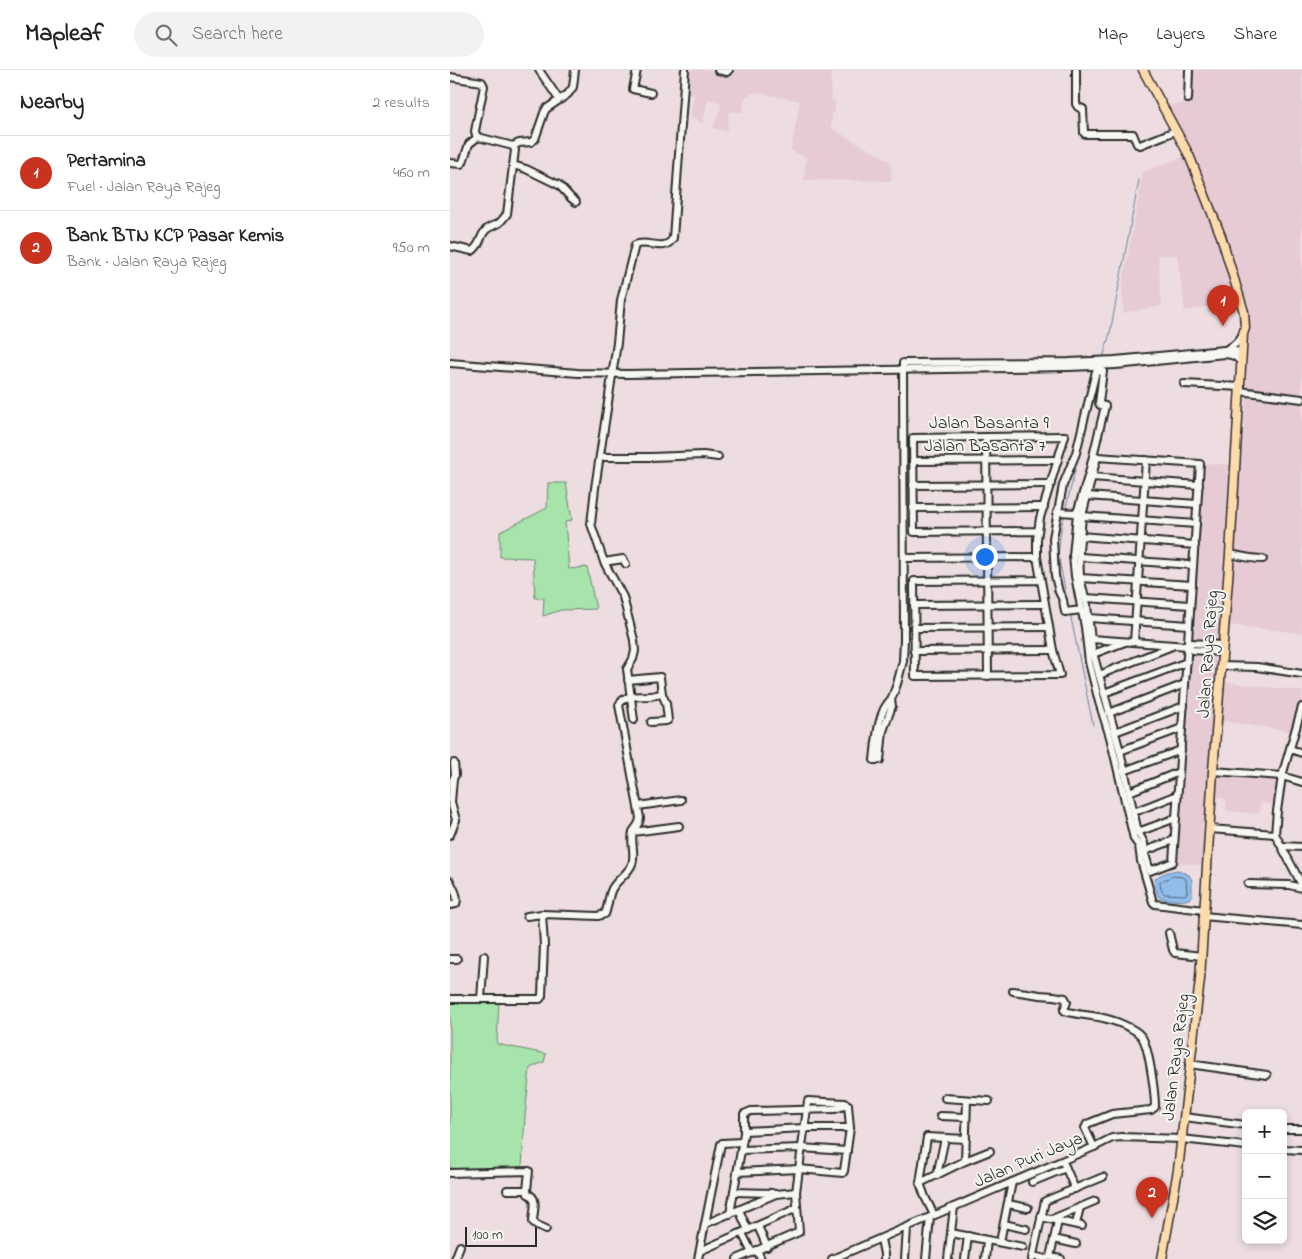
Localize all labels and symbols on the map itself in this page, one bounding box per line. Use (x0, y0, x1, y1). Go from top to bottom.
pin: 1 (1207, 285, 1239, 326)
street label: Jalan Basanta 9 (929, 411, 1050, 437)
street label: Jalan Basanta 7 (924, 434, 1047, 460)
your location (972, 544, 998, 570)
street label: Jalan Raya Rajeg (1192, 589, 1227, 719)
street label: Jalan Raya Rajeg (1156, 992, 1199, 1122)
street label: Jalan Puri Jaya (970, 1126, 1087, 1195)
pin: 2 (1136, 1177, 1168, 1218)
scale bar (465, 1224, 538, 1247)

